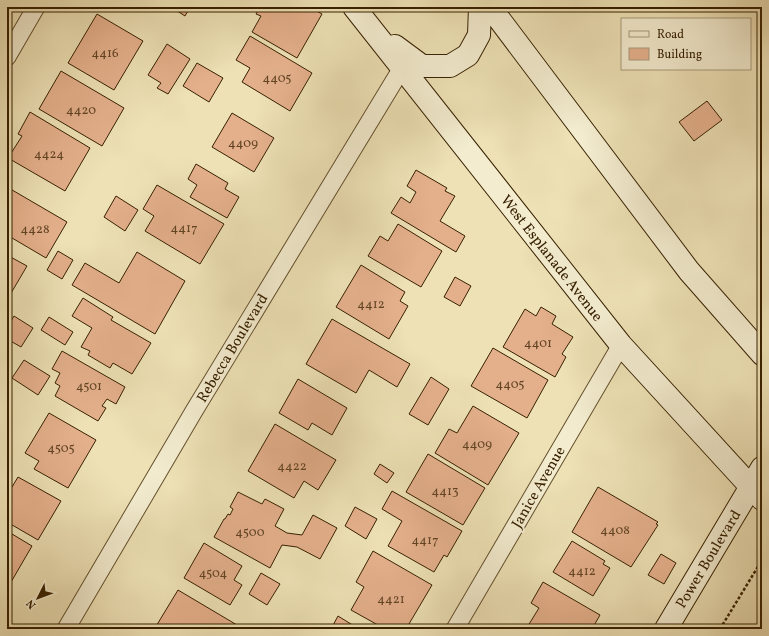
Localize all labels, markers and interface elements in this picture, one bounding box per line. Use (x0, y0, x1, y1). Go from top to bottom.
legend (621, 18, 751, 70)
text: Road (657, 27, 684, 43)
house number: 4416 (91, 45, 119, 63)
text: Building (657, 47, 702, 63)
house number: 4405 (262, 70, 292, 88)
house number: 4420 (66, 102, 96, 120)
house number: 4409 (228, 135, 258, 153)
house number: 4424 (34, 146, 64, 164)
street label: West Esplanade Avenue (495, 191, 607, 327)
house number: 4417 (171, 220, 197, 238)
house number: 4428 (20, 221, 50, 239)
street label: Rebecca Boulevard (192, 290, 274, 407)
house number: 4412 (357, 296, 385, 314)
house number: 4401 (524, 335, 552, 353)
house number: 4405 (495, 376, 525, 394)
house number: 4501 (76, 378, 102, 396)
house number: 4409 (462, 436, 492, 454)
house number: 4505 (47, 440, 75, 458)
street label: Janice Avenue (507, 443, 571, 533)
house number: 4422 (277, 458, 307, 476)
house number: 4413 (431, 483, 459, 501)
street label: Power Boulevard (672, 507, 747, 613)
house number: 4408 (600, 522, 630, 540)
house number: 4500 (235, 524, 265, 542)
house number: 4417 (412, 532, 438, 550)
house number: 4412 (568, 563, 596, 581)
house number: 4504 (199, 565, 228, 583)
north arrow (18, 578, 58, 618)
house number: 4421 (377, 591, 405, 609)
text: N (23, 596, 40, 612)

